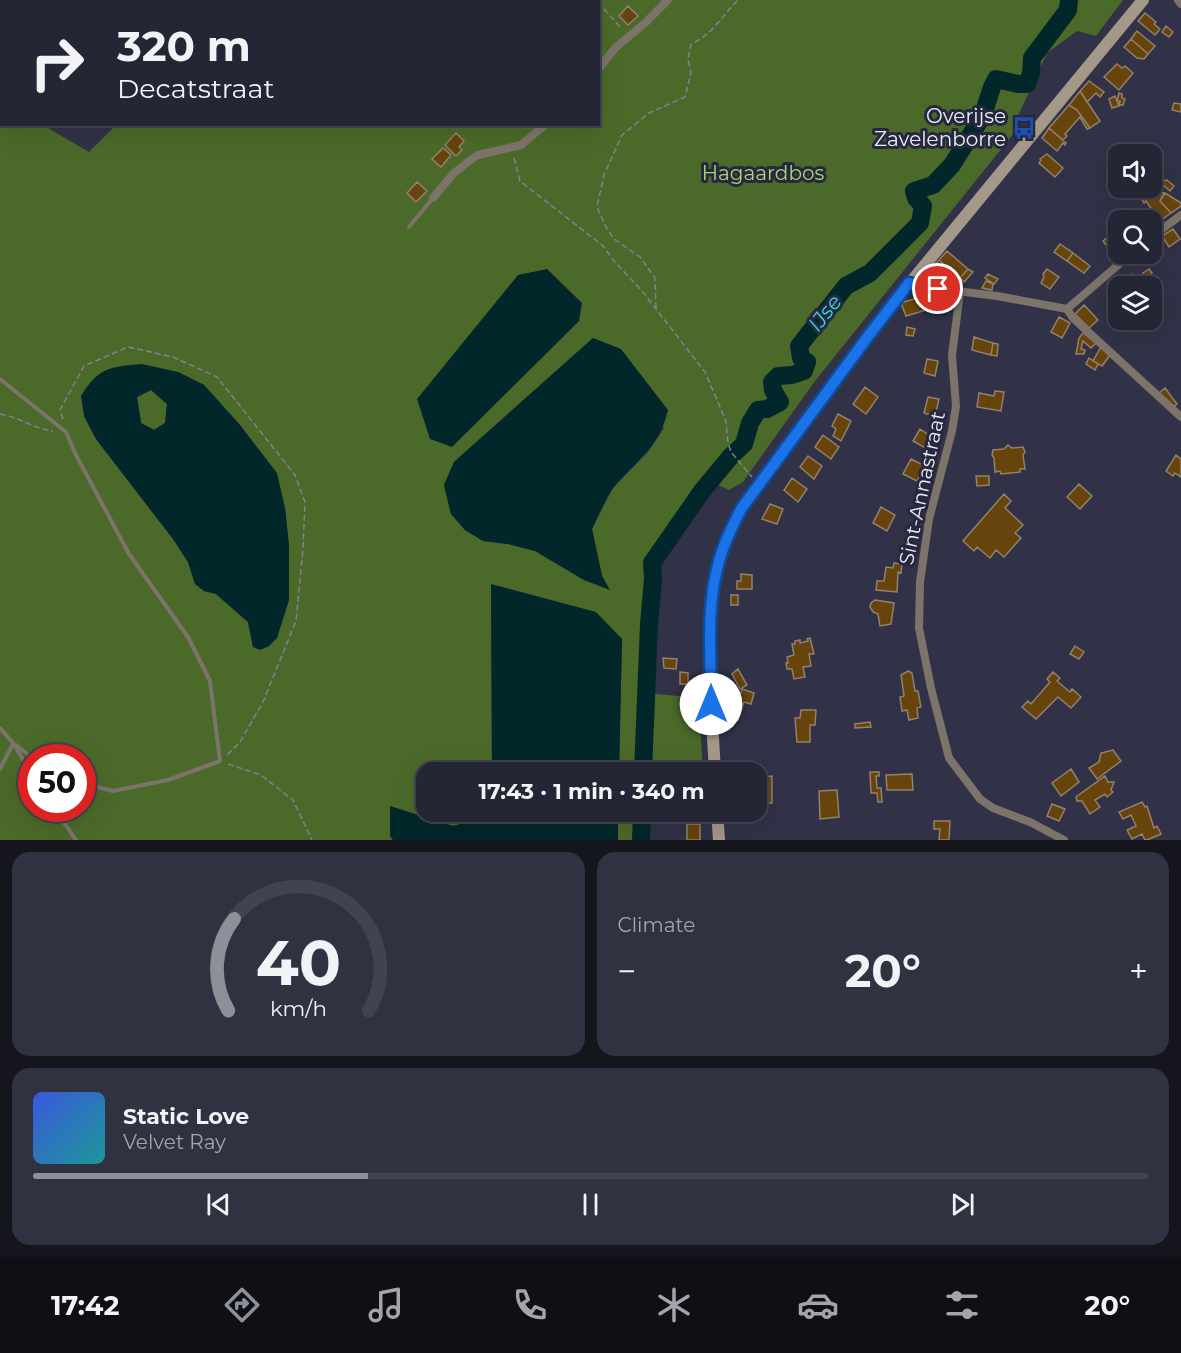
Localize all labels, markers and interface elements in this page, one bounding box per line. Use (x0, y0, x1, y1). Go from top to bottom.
text: 320 m (117, 20, 251, 72)
icon: right (18, 24, 96, 102)
text: Decatstraat (117, 72, 274, 105)
place label: Overijse Zavelenborre (874, 104, 1006, 151)
bus stop icon: Overijse Zavelenborre (1011, 115, 1037, 141)
map controls (1108, 144, 1162, 330)
button: sound (1108, 144, 1162, 198)
park label: Hagaardbos (702, 161, 825, 185)
button: search (1108, 210, 1162, 264)
pin (912, 263, 963, 314)
icon: arrive (921, 272, 954, 305)
button: layers (1108, 276, 1162, 330)
water label: IJse (803, 289, 847, 336)
street label: Sint-Annastraat (894, 409, 950, 567)
position arrow (679, 672, 743, 736)
speed limit sign: 50 (18, 744, 96, 822)
text: 17:43 · 1 min · 340 m (479, 778, 705, 805)
text: Climate (618, 913, 695, 937)
text: 40 (256, 925, 341, 1001)
text: 20° (845, 943, 921, 998)
text: − (618, 951, 636, 991)
text: + (1129, 951, 1148, 991)
text: km/h (270, 995, 327, 1021)
text: Static Love (123, 1103, 249, 1130)
text: Velvet Ray (123, 1130, 226, 1154)
icon: previous (202, 1188, 235, 1221)
icon: pause (574, 1188, 607, 1221)
icon: next (946, 1188, 979, 1221)
icon: directions (221, 1284, 263, 1326)
icon: music (365, 1284, 407, 1326)
icon: phone (509, 1284, 551, 1326)
icon: climate (653, 1284, 695, 1326)
icon: car (797, 1284, 839, 1326)
icon: filters (941, 1284, 983, 1326)
text: 17:42 (51, 1289, 119, 1322)
text: 20° (1084, 1289, 1130, 1322)

